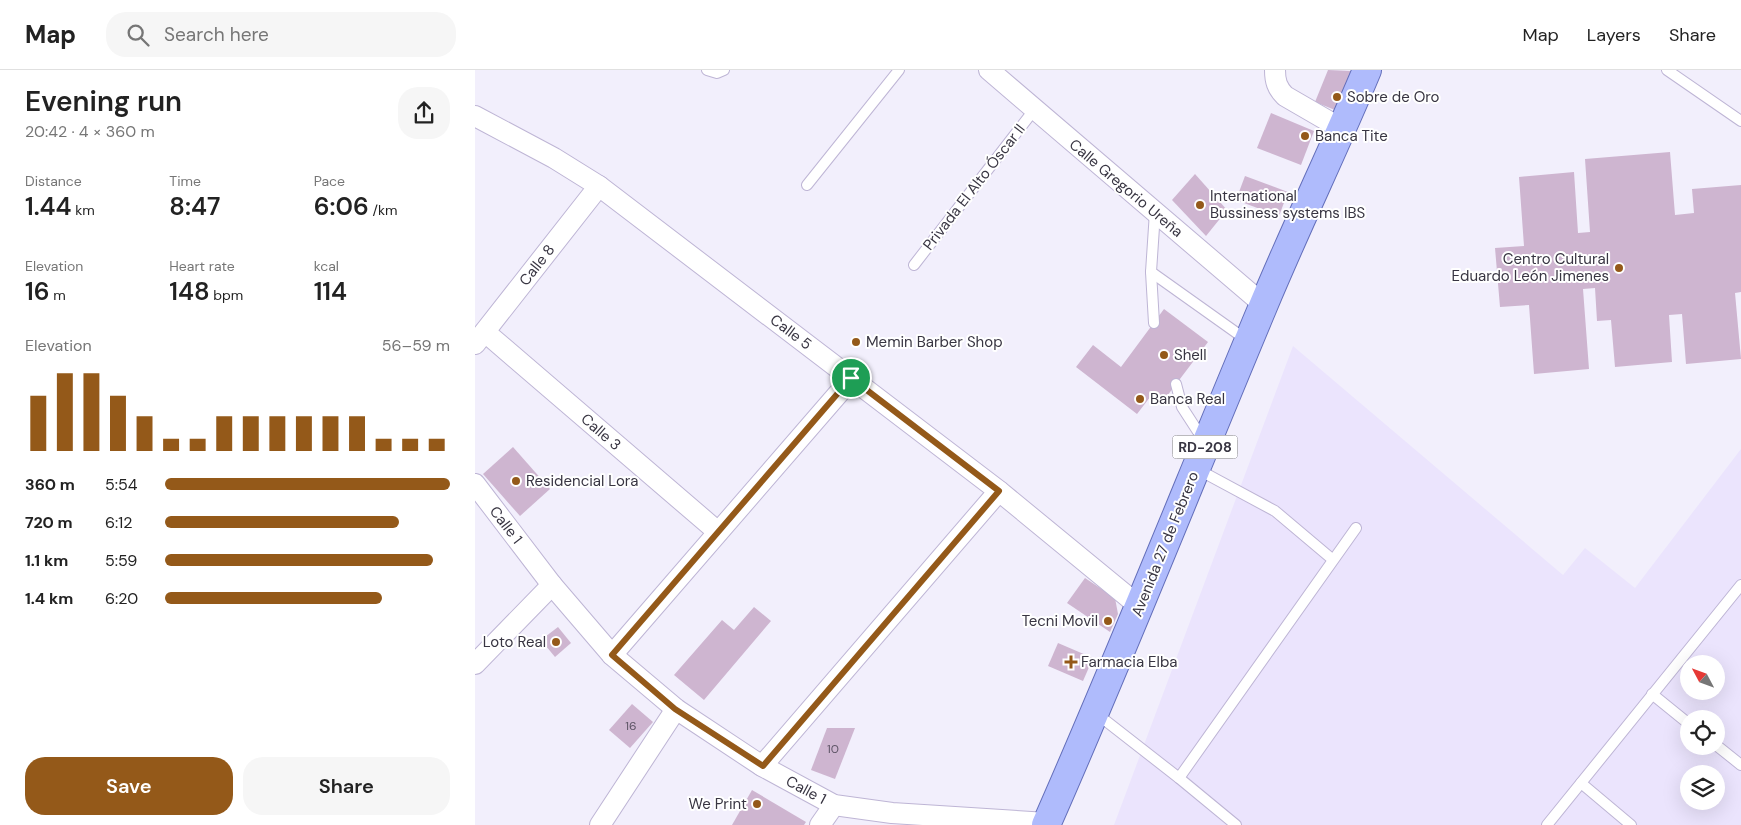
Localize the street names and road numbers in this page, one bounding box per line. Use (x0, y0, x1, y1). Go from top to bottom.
street label: Privada El Alto Óscar II (918, 120, 1030, 254)
street label: Calle Gregorio Ureña (1065, 135, 1187, 241)
street label: Calle 8 (515, 240, 559, 290)
street label: Calle 5 (766, 310, 816, 354)
street label: Calle 3 (577, 409, 625, 455)
road number: RD-208 (1173, 436, 1237, 458)
street label: Avenida 27 de Febrero (1127, 468, 1203, 620)
street label: Calle 1 (485, 502, 527, 548)
street label: Calle 1 (782, 771, 830, 809)

